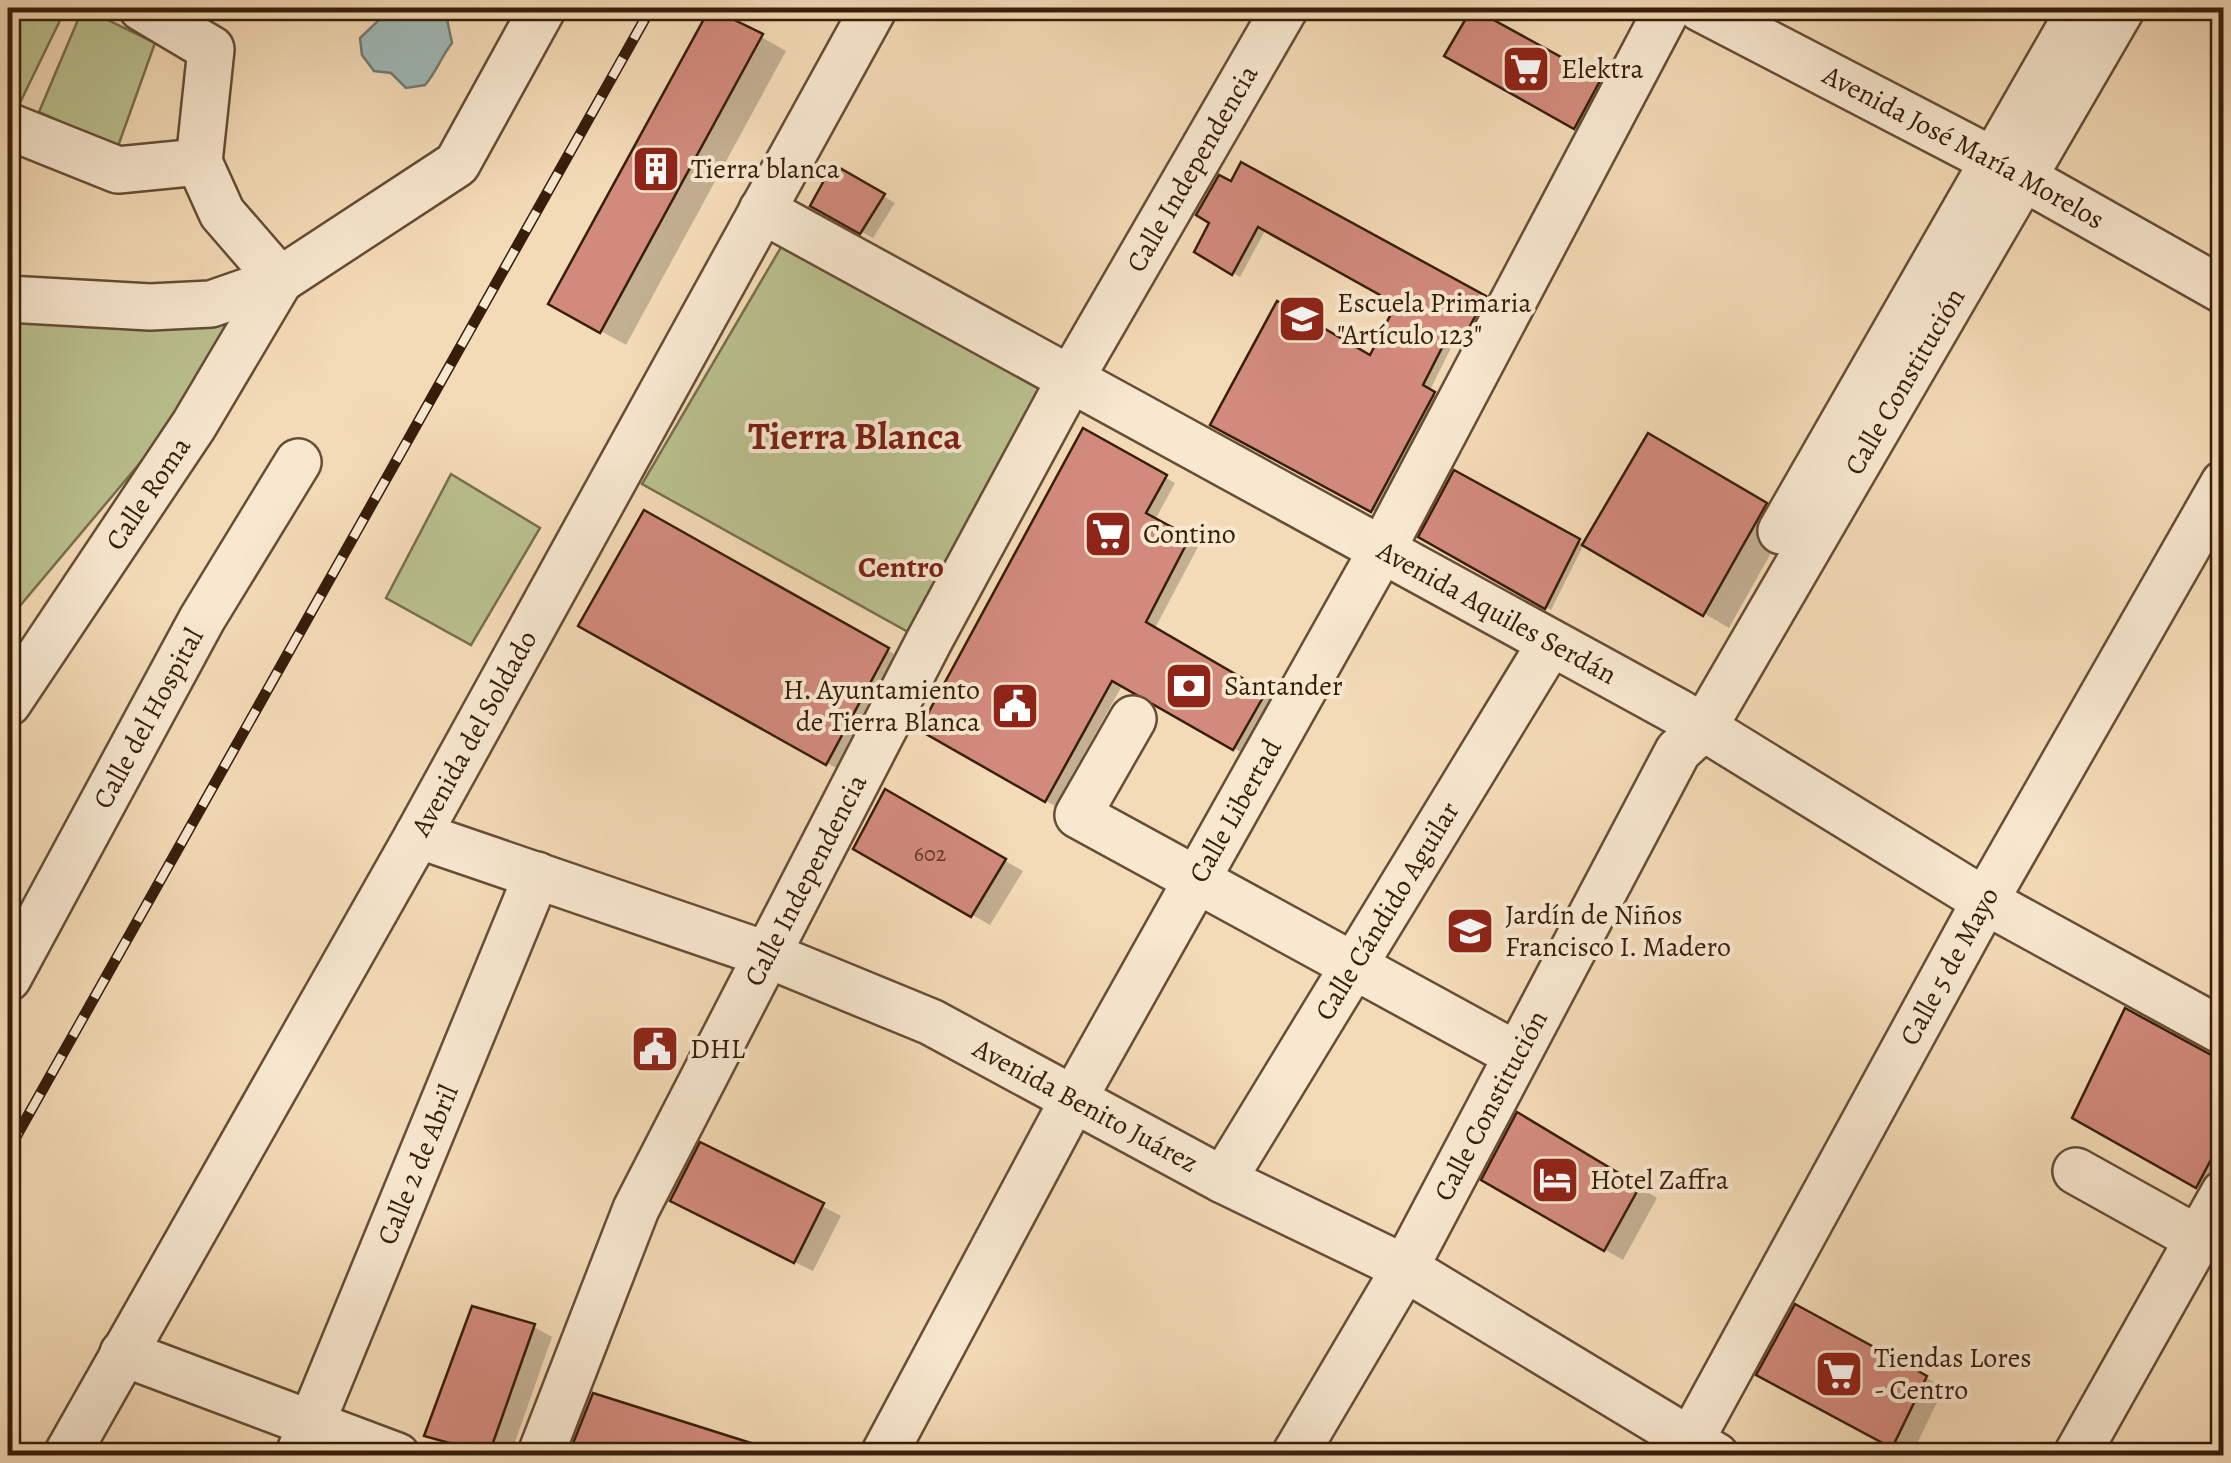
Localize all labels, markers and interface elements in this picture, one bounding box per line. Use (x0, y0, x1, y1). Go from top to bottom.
supermarket icon: Elektra (1500, 43, 1552, 95)
place label: Elektra (1561, 50, 1644, 88)
street label: Avenida José María Morelos (1815, 56, 2111, 238)
street label: Calle Independencia (1117, 58, 1267, 279)
building icon: Tierra blanca (630, 143, 682, 195)
place label: Tierra blanca (691, 150, 840, 188)
street label: Calle Constitución (1836, 281, 1974, 482)
place label: Escuela Primaria "Artículo 123" (1337, 284, 1532, 354)
school or university icon: Escuela Primaria "Artículo 123" (1276, 293, 1328, 345)
district label: Tierra Blanca (748, 410, 962, 462)
street label: Calle Roma (96, 429, 200, 558)
supermarket icon: Contino (1082, 508, 1134, 560)
place label: Contino (1143, 515, 1236, 553)
street label: Avenida Aquiles Serdán (1369, 531, 1623, 694)
district label: Centro (858, 547, 944, 587)
street label: Calle del Hospital (84, 621, 213, 815)
street label: Avenida del Soldado (402, 624, 546, 844)
bank icon: Santander (1163, 660, 1215, 712)
place label: Santander (1224, 667, 1343, 705)
place label: H. Ayuntamiento de Tierra Blanca (783, 671, 980, 741)
public building icon: H. Ayuntamiento de Tierra Blanca (989, 680, 1041, 732)
street label: Calle Libertad (1180, 731, 1291, 890)
street label: Calle Independencia (735, 768, 876, 993)
street label: Calle Cándido Aguilar (1306, 794, 1468, 1028)
house number: 602 (914, 839, 946, 869)
street label: Calle 5 de Mayo (1891, 880, 2008, 1052)
place label: Jardín de Niños Francisco I. Madero (1505, 896, 1731, 966)
school or university icon: Jardín de Niños Francisco I. Madero (1444, 905, 1496, 957)
street label: Calle Constitución (1425, 1004, 1557, 1208)
public building icon: DHL (629, 1023, 681, 1075)
street label: Avenida Benito Juárez (965, 1029, 1205, 1182)
place label: DHL (690, 1030, 746, 1068)
street label: Calle 2 de Abril (368, 1079, 468, 1250)
hotel icon: Hotel Zaffra (1529, 1154, 1581, 1206)
place label: Hotel Zaffra (1590, 1161, 1729, 1199)
place label: Tiendas Lores - Centro (1874, 1339, 2032, 1409)
supermarket icon: Tiendas Lores - Centro (1813, 1348, 1865, 1400)

